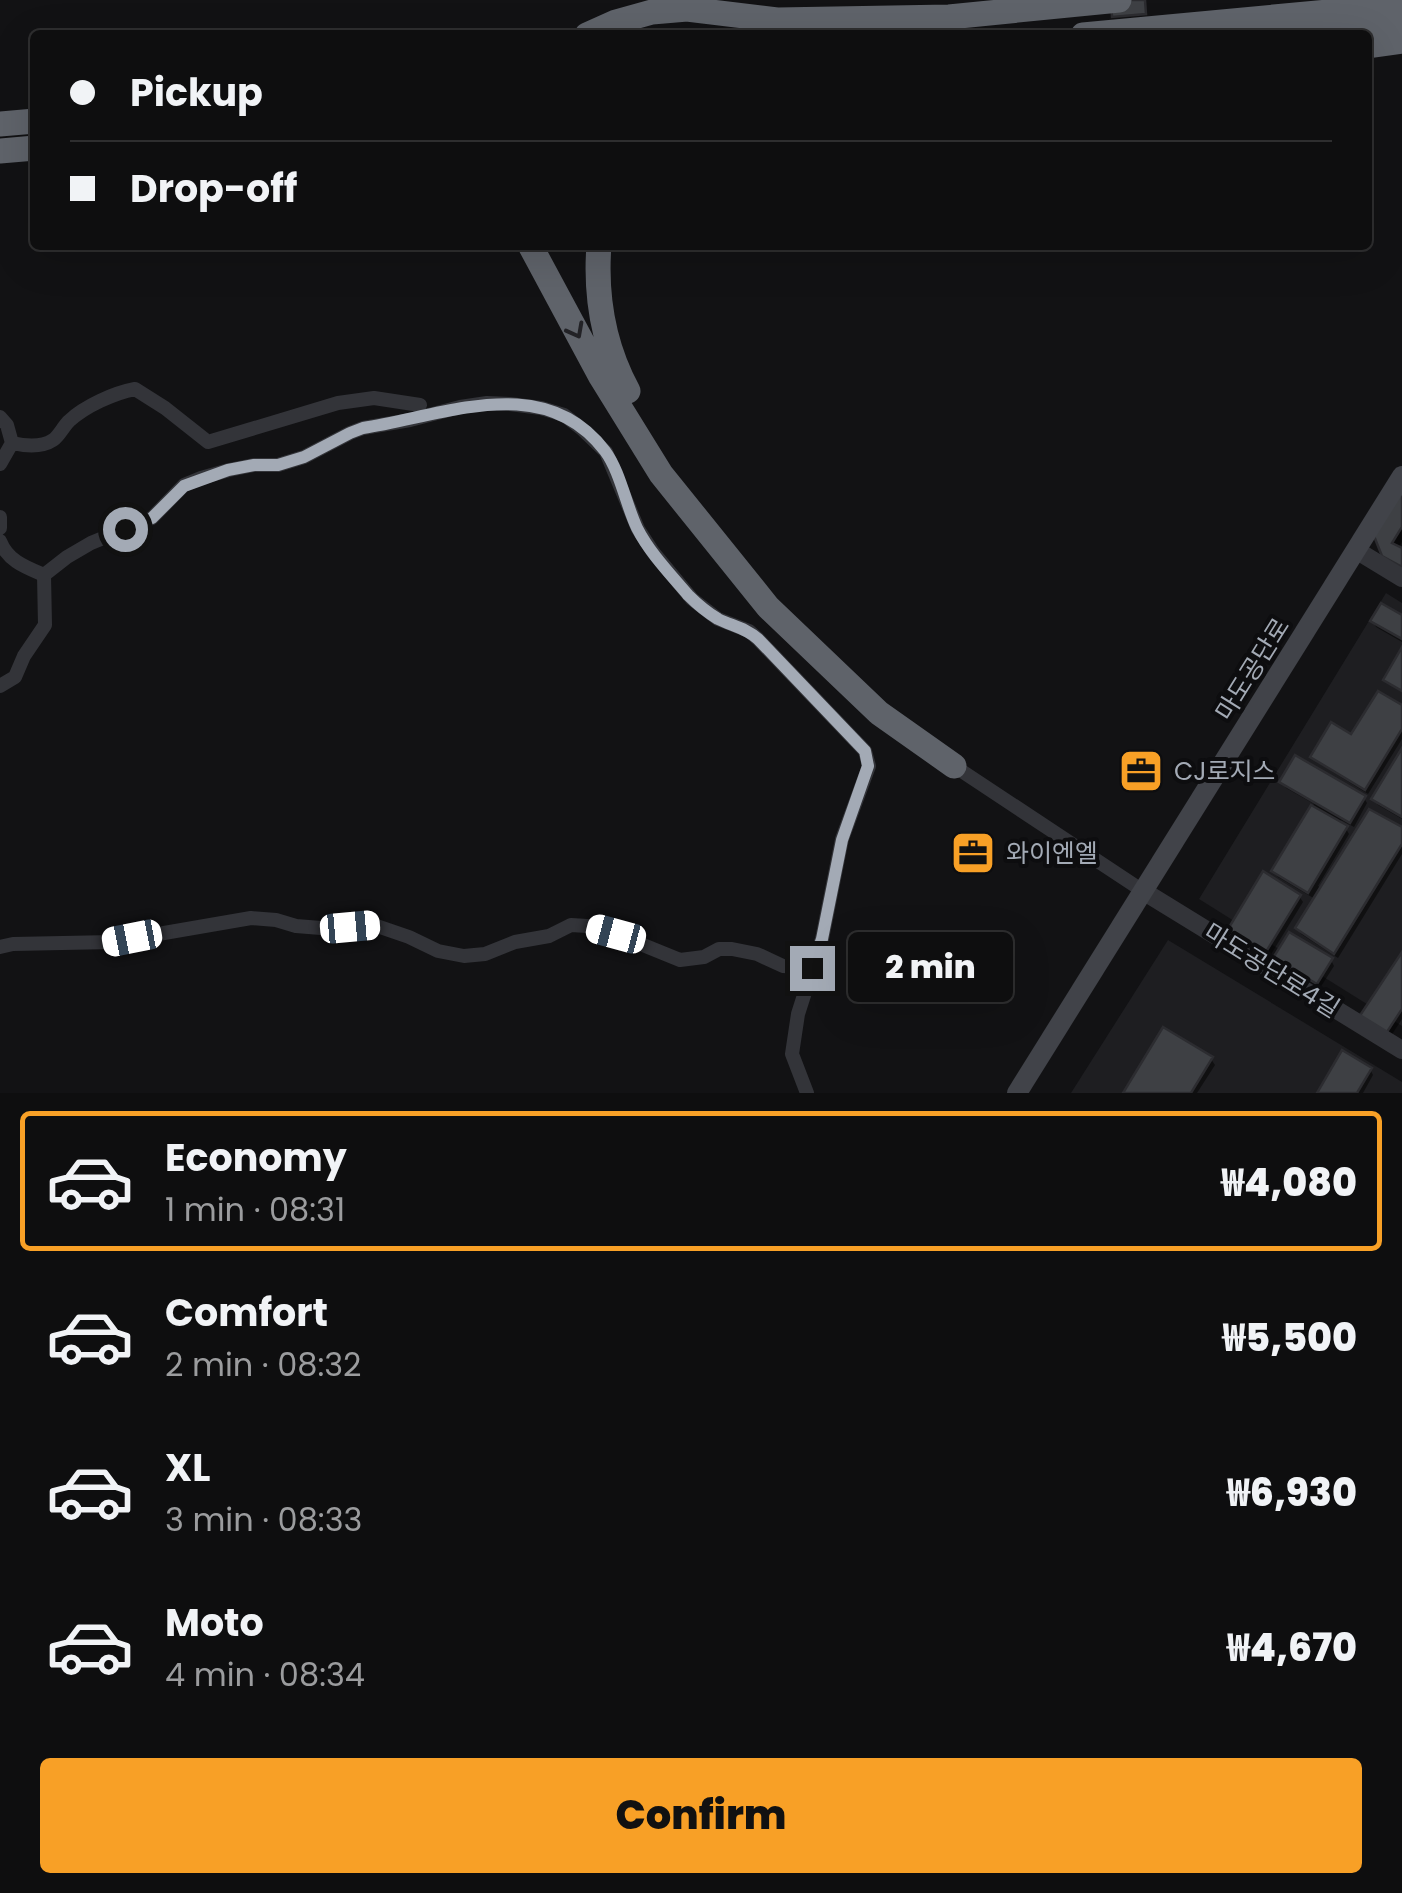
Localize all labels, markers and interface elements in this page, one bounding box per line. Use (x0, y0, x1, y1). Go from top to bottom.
text: Pickup (130, 66, 263, 119)
text: Drop-off (130, 162, 298, 215)
one-way arrow (564, 320, 584, 338)
route start (103, 507, 148, 552)
street label: 마도공단로 (1207, 611, 1298, 727)
office icon: CJ로지스 (1118, 748, 1164, 794)
place label: CJ로지스 (1174, 754, 1276, 789)
office icon: 와이엔엘 (950, 830, 996, 876)
place label: 와이엔엘 (1006, 836, 1098, 871)
car (319, 909, 381, 945)
car (583, 912, 649, 956)
street label: 마도공단로4길 (1197, 915, 1346, 1026)
car (100, 918, 164, 958)
callout: 2 min (847, 933, 1012, 1003)
text: 2 min (885, 944, 976, 989)
route end (790, 946, 835, 991)
text: Economy (165, 1131, 347, 1184)
icon: car (45, 1136, 135, 1226)
text: ₩4,080 (1221, 1156, 1357, 1209)
text: 1 min · 08:31 (165, 1187, 345, 1232)
text: Comfort (165, 1286, 328, 1339)
icon: car (45, 1291, 135, 1381)
text: ₩5,500 (1223, 1311, 1357, 1364)
text: 2 min · 08:32 (165, 1342, 361, 1387)
text: XL (165, 1441, 210, 1494)
icon: car (45, 1446, 135, 1536)
text: ₩6,930 (1227, 1466, 1357, 1519)
text: 3 min · 08:33 (165, 1497, 362, 1542)
text: Moto (165, 1596, 264, 1649)
icon: car (45, 1601, 135, 1691)
text: ₩4,670 (1227, 1621, 1357, 1674)
text: 4 min · 08:34 (165, 1652, 365, 1697)
button: Confirm (40, 1758, 1362, 1873)

